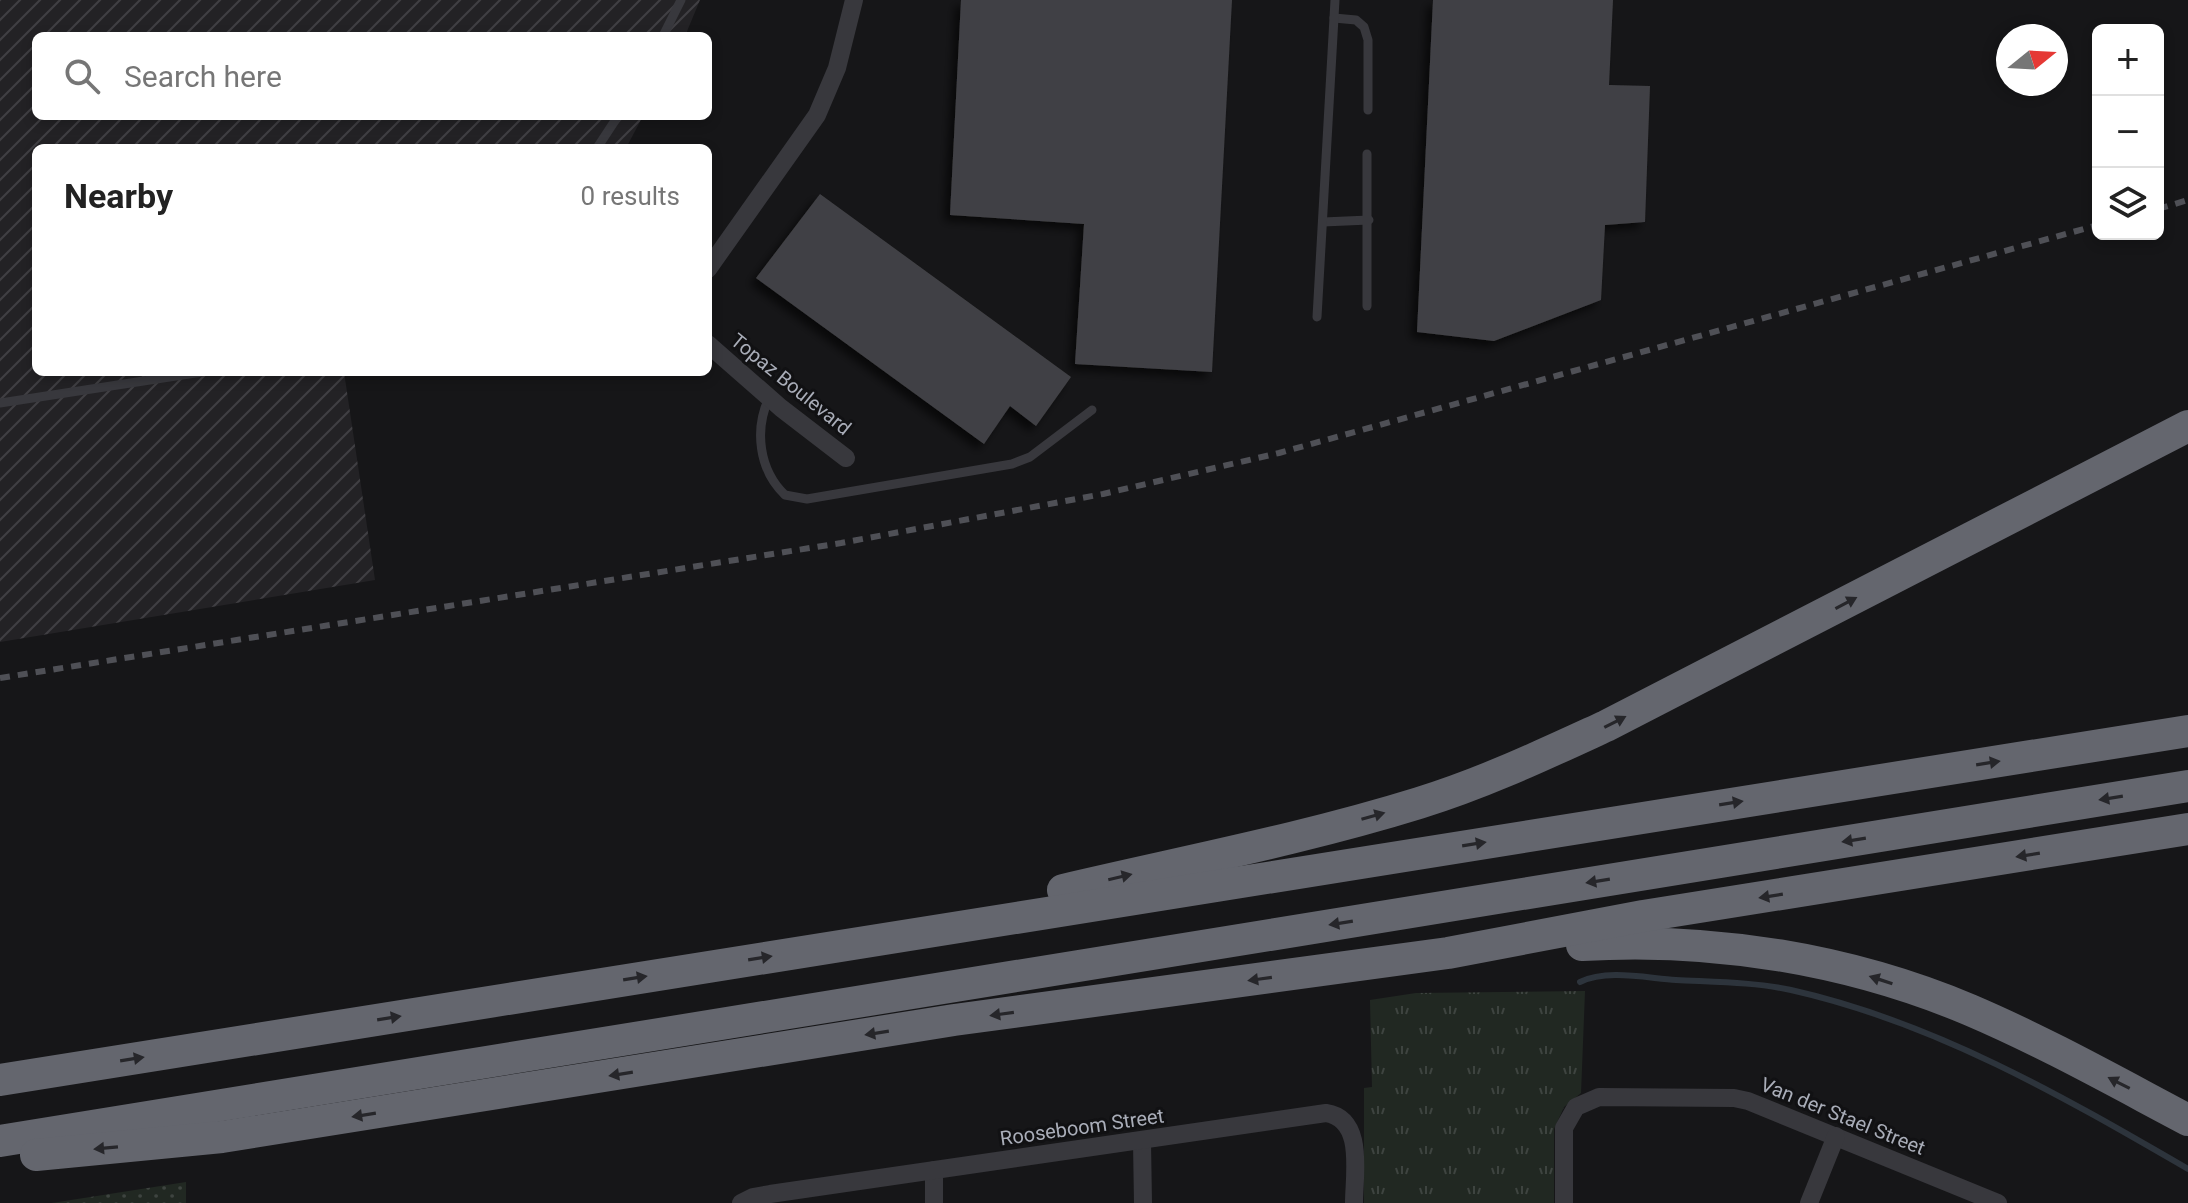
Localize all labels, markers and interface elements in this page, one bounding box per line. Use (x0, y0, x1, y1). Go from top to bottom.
north arrow (1996, 24, 2068, 96)
map controls (2092, 24, 2164, 240)
button: + (2092, 24, 2164, 96)
search box (32, 32, 712, 120)
icon: search (60, 54, 104, 98)
text: Search here (124, 59, 282, 94)
button: − (2092, 96, 2164, 168)
button: layers (2092, 168, 2164, 240)
text: Nearby (64, 176, 173, 216)
text: 0 results (581, 181, 680, 211)
street label: Topaz Boulevard (726, 328, 856, 440)
one-way arrow (1835, 597, 1858, 610)
one-way arrow (1603, 715, 1626, 729)
one-way arrow (1976, 756, 2001, 768)
one-way arrow (2098, 792, 2123, 805)
one-way arrow (1719, 797, 1744, 809)
one-way arrow (1361, 809, 1385, 822)
one-way arrow (1842, 834, 1867, 846)
one-way arrow (1462, 838, 1487, 850)
one-way arrow (2015, 849, 2040, 862)
one-way arrow (1108, 870, 1133, 883)
one-way arrow (1585, 875, 1610, 888)
one-way arrow (1758, 890, 1783, 903)
one-way arrow (1328, 917, 1353, 930)
one-way arrow (748, 952, 773, 964)
one-way arrow (622, 971, 647, 984)
one-way arrow (1247, 973, 1272, 986)
one-way arrow (1869, 973, 1893, 985)
one-way arrow (989, 1008, 1014, 1021)
one-way arrow (377, 1011, 402, 1023)
one-way arrow (865, 1027, 890, 1040)
one-way arrow (120, 1052, 145, 1065)
one-way arrow (608, 1068, 633, 1081)
street label: Van der Stael Street (1757, 1072, 1929, 1160)
one-way arrow (2107, 1077, 2130, 1090)
street label: Rooseboom Street (998, 1104, 1166, 1150)
one-way arrow (351, 1109, 376, 1122)
one-way arrow (93, 1141, 118, 1154)

